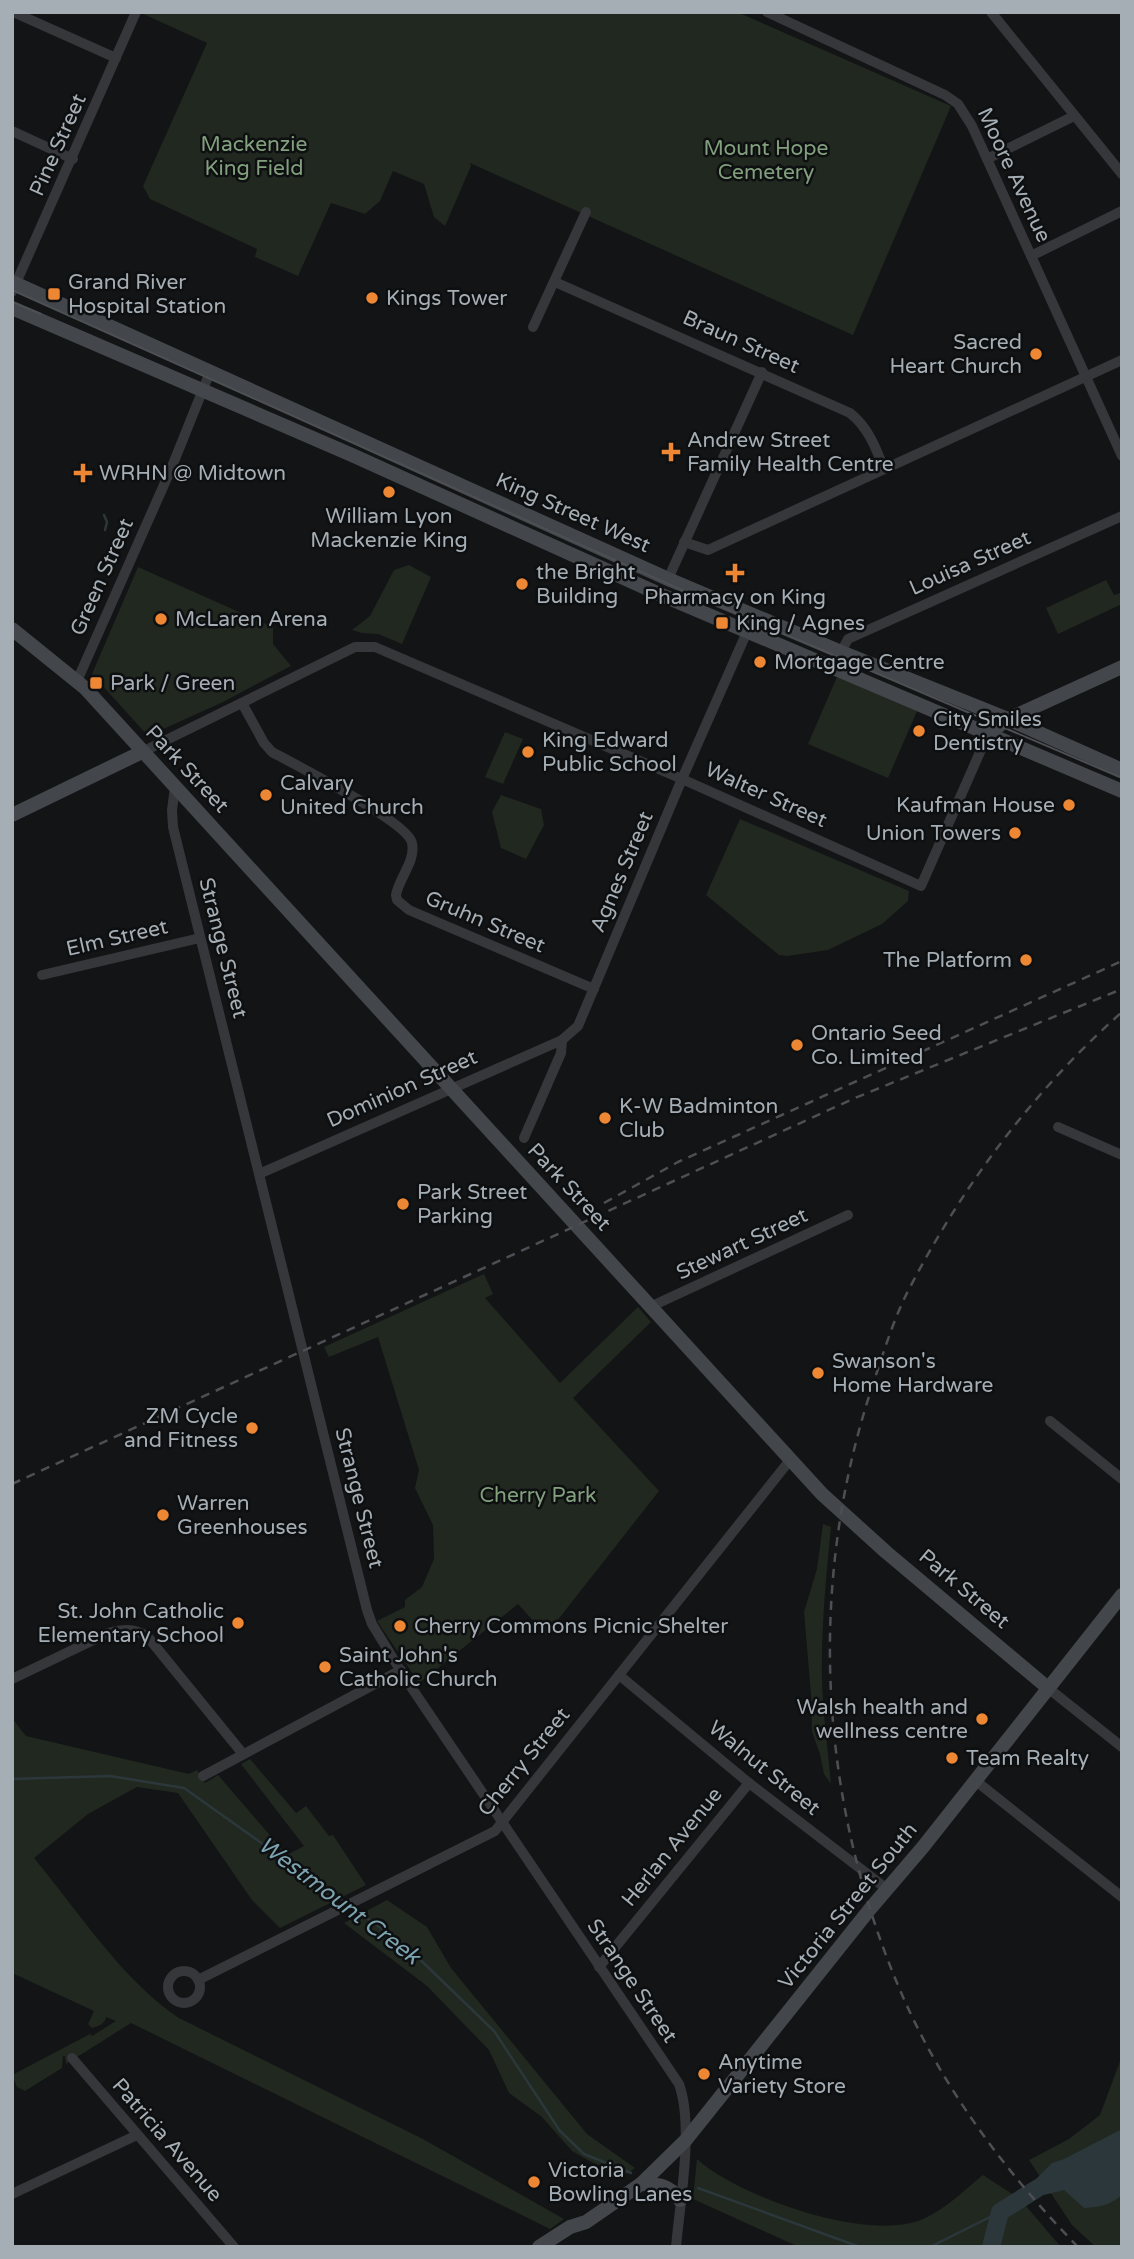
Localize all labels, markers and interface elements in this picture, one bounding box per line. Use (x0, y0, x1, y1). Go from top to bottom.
street label: Pine Street (24, 90, 92, 200)
street label: Moore Avenue (972, 104, 1056, 246)
park label: Mackenzie King Field (201, 132, 308, 181)
park label: Mount Hope Cemetery (703, 136, 829, 185)
place label: Grand River Hospital Station (68, 270, 226, 319)
marker: Grand River Hospital Station (46, 286, 62, 302)
place label: Kings Tower (386, 286, 507, 311)
marker: Kings Tower (364, 290, 380, 306)
street label: Braun Street (679, 305, 803, 379)
place label: Sacred Heart Church (889, 330, 1022, 379)
marker: Sacred Heart Church (1028, 346, 1044, 362)
place label: Andrew Street Family Health Centre (687, 428, 894, 477)
marker: Andrew Street Family Health Centre (661, 442, 681, 462)
place label: WRHN @ Midtown (99, 461, 286, 486)
marker: WRHN @ Midtown (73, 463, 93, 483)
street label: King Street West (492, 468, 654, 558)
marker: William Lyon Mackenzie King (381, 484, 397, 500)
place label: William Lyon Mackenzie King (310, 504, 468, 553)
street label: Green Street (65, 515, 139, 639)
street label: Louisa Street (905, 525, 1035, 601)
place label: the Bright Building (536, 560, 636, 609)
marker: Pharmacy on King (727, 565, 743, 581)
marker: the Bright Building (514, 576, 530, 592)
place label: Pharmacy on King (644, 585, 826, 610)
place label: McLaren Arena (175, 607, 328, 632)
marker: McLaren Arena (153, 611, 169, 627)
place label: King / Agnes (736, 611, 865, 636)
marker: King / Agnes (714, 615, 730, 631)
place label: Mortgage Centre (774, 650, 945, 675)
marker: Mortgage Centre (752, 654, 768, 670)
place label: Park / Green (110, 671, 235, 696)
marker: Park / Green (88, 675, 104, 691)
place label: City Smiles Dentistry (933, 707, 1042, 756)
street label: Park Street (140, 720, 234, 818)
marker: City Smiles Dentistry (911, 723, 927, 739)
place label: King Edward Public School (542, 728, 677, 777)
marker: King Edward Public School (520, 744, 536, 760)
street label: Walter Street (701, 757, 831, 833)
place label: Calvary United Church (280, 771, 424, 820)
marker: Calvary United Church (258, 787, 274, 803)
place label: Kaufman House (896, 793, 1055, 818)
marker: Kaufman House (1061, 797, 1077, 813)
street label: Agnes Street (585, 808, 659, 936)
place label: Union Towers (866, 821, 1001, 846)
marker: Union Towers (1007, 825, 1023, 841)
street label: Strange Street (193, 875, 253, 1021)
street label: Gruhn Street (421, 886, 549, 958)
street label: Elm Street (64, 914, 170, 962)
place label: The Platform (883, 948, 1012, 973)
marker: The Platform (1018, 952, 1034, 968)
place label: Ontario Seed Co. Limited (811, 1021, 942, 1070)
marker: Ontario Seed Co. Limited (789, 1037, 805, 1053)
street label: Dominion Street (323, 1045, 481, 1133)
place label: K-W Badminton Club (619, 1094, 778, 1143)
marker: K-W Badminton Club (597, 1110, 613, 1126)
street label: Park Street (522, 1138, 616, 1236)
place label: Park Street Parking (417, 1180, 527, 1229)
marker: Park Street Parking (395, 1196, 411, 1212)
street label: Stewart Street (672, 1203, 812, 1285)
place label: Swanson's Home Hardware (832, 1349, 994, 1398)
marker: Swanson's Home Hardware (810, 1365, 826, 1381)
place label: ZM Cycle and Fitness (124, 1404, 238, 1453)
marker: ZM Cycle and Fitness (244, 1420, 260, 1436)
street label: Strange Street (329, 1425, 389, 1571)
park label: Cherry Park (480, 1483, 596, 1508)
place label: Warren Greenhouses (177, 1491, 308, 1540)
marker: Warren Greenhouses (155, 1507, 171, 1523)
street label: Park Street (914, 1544, 1014, 1634)
place label: St. John Catholic Elementary School (37, 1599, 224, 1648)
place label: Cherry Commons Picnic Shelter (414, 1614, 728, 1639)
marker: St. John Catholic Elementary School (230, 1615, 246, 1631)
marker: Cherry Commons Picnic Shelter (392, 1618, 408, 1634)
place label: Saint John's Catholic Church (339, 1643, 498, 1692)
marker: Saint John's Catholic Church (317, 1659, 333, 1675)
place label: Walsh health and wellness centre (796, 1695, 968, 1744)
street label: Cherry Street (473, 1703, 575, 1821)
marker: Walsh health and wellness centre (974, 1711, 990, 1727)
street label: Walnut Street (703, 1715, 825, 1821)
place label: Team Realty (966, 1746, 1089, 1771)
marker: Team Realty (944, 1750, 960, 1766)
street label: Herlan Avenue (616, 1782, 728, 1912)
street label: Victoria Street South (773, 1818, 923, 1994)
water label: Westmount Creek (253, 1831, 427, 1972)
street label: Strange Street (581, 1914, 683, 2048)
place label: Anytime Variety Store (718, 2050, 846, 2099)
marker: Anytime Variety Store (696, 2066, 712, 2082)
street label: Patricia Avenue (107, 2073, 227, 2207)
place label: Victoria Bowling Lanes (548, 2158, 692, 2207)
marker: Victoria Bowling Lanes (526, 2174, 542, 2190)

